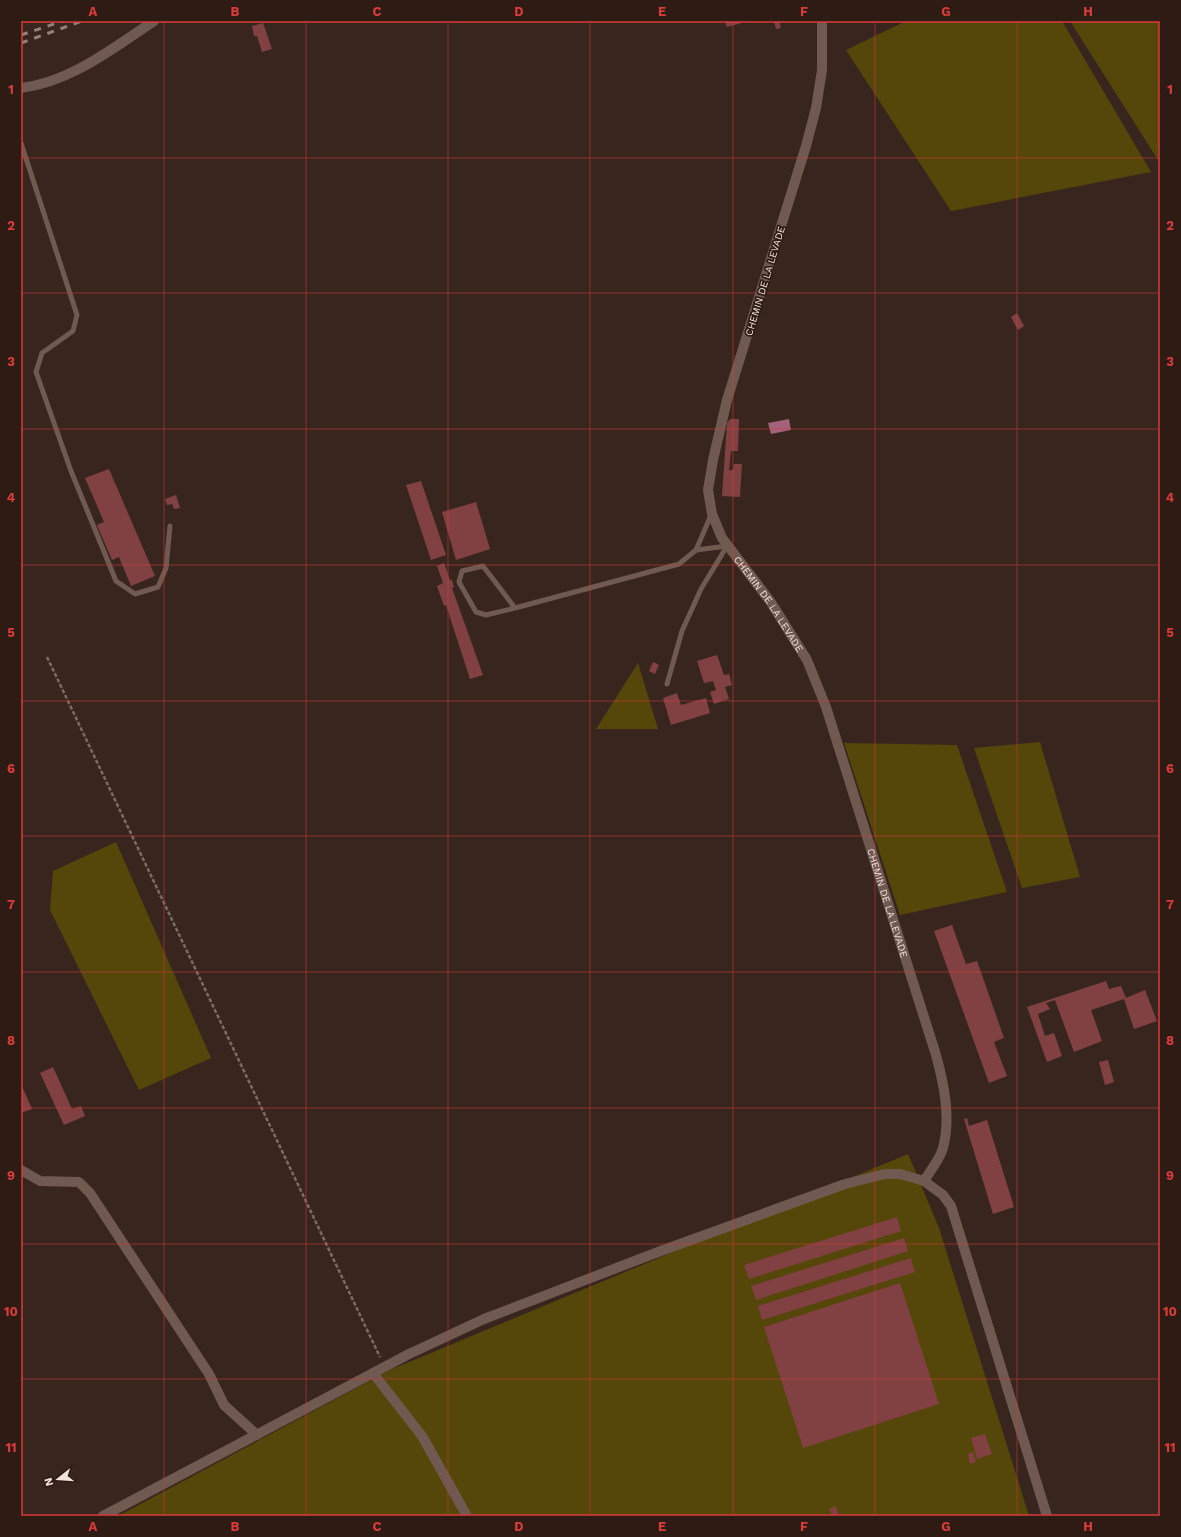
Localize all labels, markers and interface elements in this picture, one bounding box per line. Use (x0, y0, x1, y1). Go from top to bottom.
text: A (89, 4, 98, 19)
text: B (231, 4, 240, 19)
text: C (373, 4, 382, 19)
text: D (514, 4, 524, 19)
text: E (658, 4, 666, 19)
text: F (800, 4, 808, 19)
text: G (941, 4, 951, 19)
text: H (1083, 4, 1093, 19)
text: 1 (8, 82, 14, 97)
text: 1 (1167, 82, 1173, 97)
text: 2 (7, 218, 15, 233)
text: 2 (1166, 218, 1174, 233)
street label: CHEMIN DE LA LEVADE (743, 225, 787, 337)
text: 3 (7, 354, 15, 369)
text: 3 (1166, 354, 1174, 369)
text: 4 (7, 490, 16, 505)
text: 4 (1166, 490, 1175, 505)
street label: CHEMIN DE LA LEVADE (732, 554, 806, 654)
text: 5 (7, 625, 15, 640)
text: 5 (1166, 625, 1174, 640)
text: 6 (7, 761, 15, 776)
text: 6 (1166, 761, 1174, 776)
street label: CHEMIN DE LA LEVADE (865, 847, 910, 959)
text: 7 (7, 897, 15, 912)
text: 7 (1166, 897, 1174, 912)
text: 8 (7, 1033, 15, 1048)
text: 8 (1166, 1033, 1174, 1048)
text: 9 (7, 1168, 15, 1183)
text: 9 (1166, 1168, 1174, 1183)
text: 10 (4, 1304, 18, 1319)
text: 10 (1163, 1304, 1177, 1319)
text: 11 (5, 1440, 17, 1455)
text: 11 (1164, 1440, 1176, 1455)
north arrow (38, 1459, 78, 1499)
text: N (42, 1476, 56, 1488)
text: A (89, 1519, 98, 1534)
text: B (231, 1519, 240, 1534)
text: C (373, 1519, 382, 1534)
text: D (514, 1519, 524, 1534)
text: E (658, 1519, 666, 1534)
text: F (800, 1519, 808, 1534)
text: G (941, 1519, 951, 1534)
text: H (1083, 1519, 1093, 1534)

